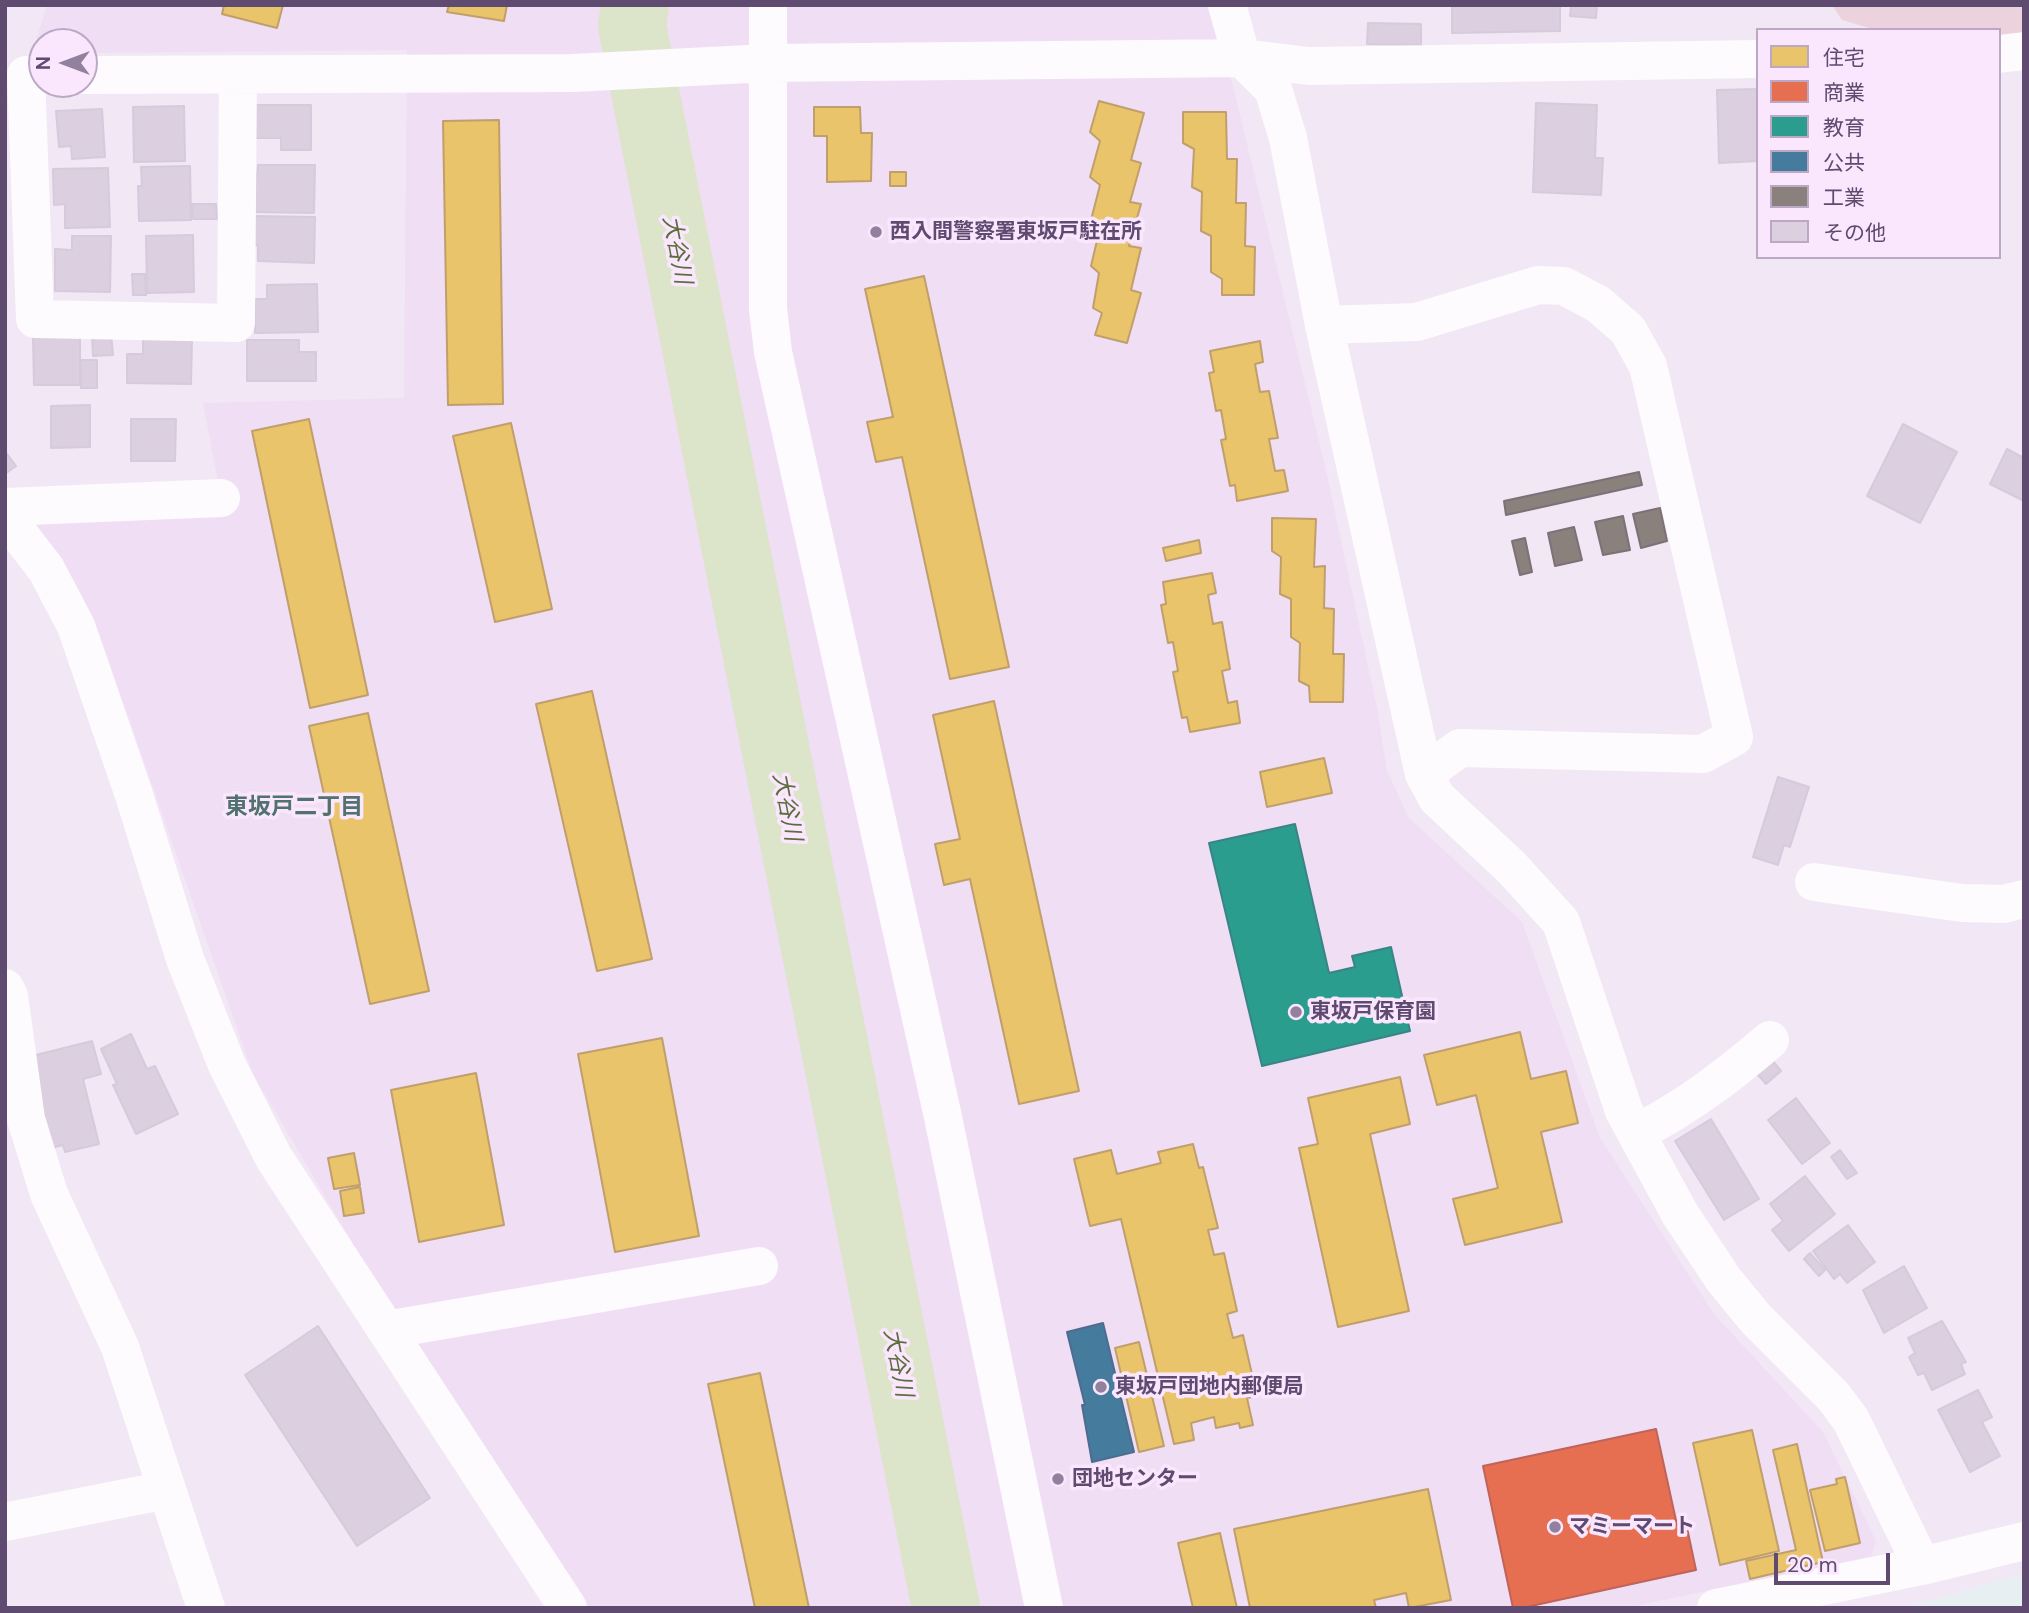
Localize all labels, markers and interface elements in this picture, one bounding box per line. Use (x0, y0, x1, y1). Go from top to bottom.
north arrow (28, 28, 98, 98)
legend (1756, 28, 2001, 259)
text: 住宅 (1823, 44, 1865, 72)
text: N (31, 56, 56, 70)
text: 商業 (1823, 79, 1865, 107)
text: 教育 (1823, 114, 1865, 142)
text: 公共 (1823, 149, 1865, 177)
text: 工業 (1823, 184, 1865, 212)
water label: 大谷川 (656, 214, 696, 286)
place label: 西入間警察署東坂戸駐在所 (890, 219, 1142, 245)
text: その他 (1823, 219, 1886, 247)
marker: 西入間警察署東坂戸駐在所 (868, 224, 884, 240)
water label: 大谷川 (766, 771, 806, 843)
district label: 東坂戸二丁目 (225, 794, 363, 822)
place label: 東坂戸保育園 (1310, 999, 1436, 1025)
marker: 東坂戸保育園 (1288, 1004, 1304, 1020)
water label: 大谷川 (877, 1327, 917, 1399)
place label: 東坂戸団地内郵便局 (1115, 1374, 1304, 1400)
marker: 東坂戸団地内郵便局 (1093, 1379, 1109, 1395)
place label: 団地センター (1072, 1466, 1198, 1492)
marker: 団地センター (1050, 1471, 1066, 1487)
place label: マミーマート (1569, 1514, 1695, 1540)
marker: マミーマート (1547, 1519, 1563, 1535)
scale bar (1777, 1540, 1892, 1584)
text: 20 m (1787, 1551, 1838, 1579)

